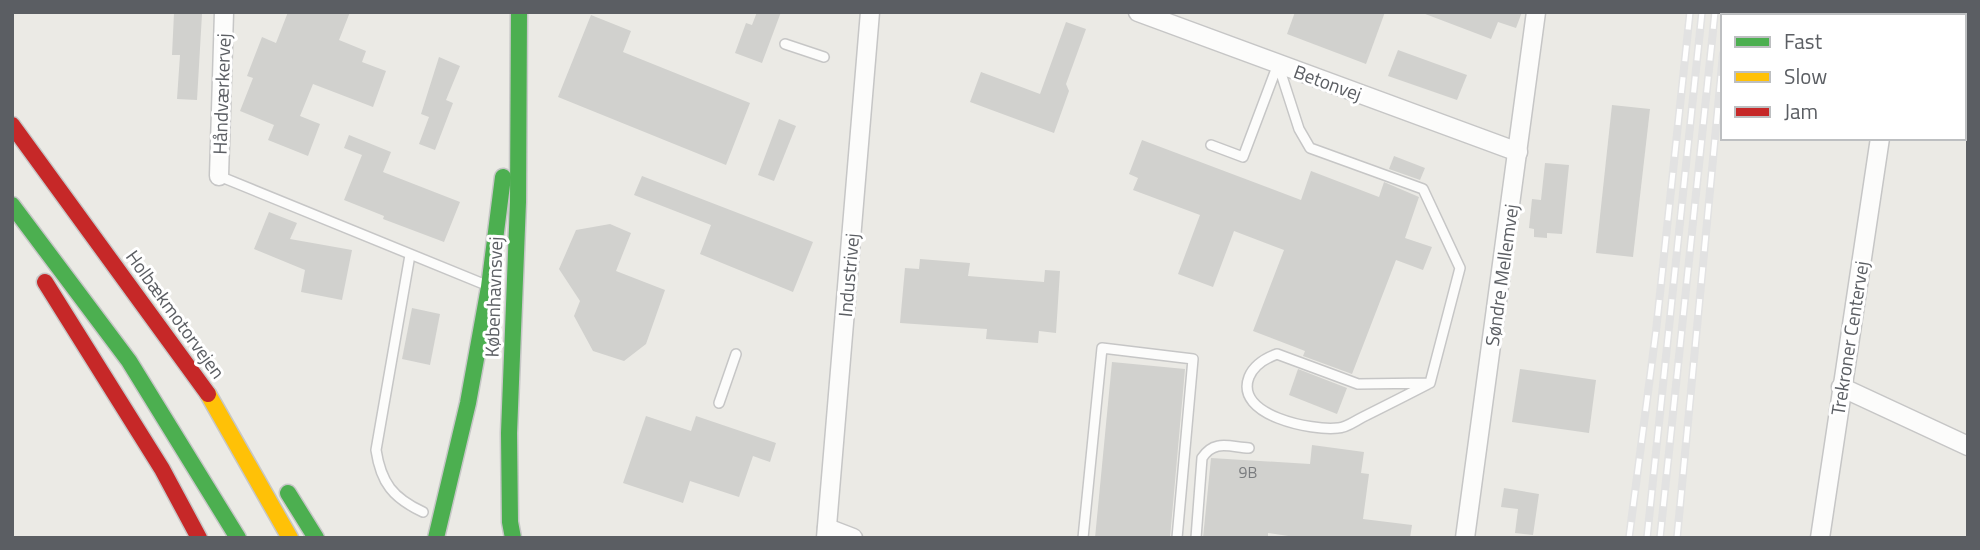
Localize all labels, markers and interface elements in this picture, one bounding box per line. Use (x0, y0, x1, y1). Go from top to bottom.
legend (1721, 14, 1966, 140)
text: Fast (1784, 25, 1823, 57)
street label: Håndværkervej (204, 33, 238, 155)
street label: Betonvej (1290, 56, 1366, 108)
text: Slow (1784, 60, 1827, 92)
text: Jam (1784, 95, 1818, 127)
street label: Søndre Mellemvej (1477, 202, 1525, 348)
street label: Industrivej (830, 232, 866, 318)
street label: Københavnsvej (476, 236, 510, 358)
street label: Holbækmotorvejen (119, 244, 233, 384)
street label: Trekroner Centervej (1822, 259, 1876, 417)
house number: 9B (1239, 460, 1258, 484)

